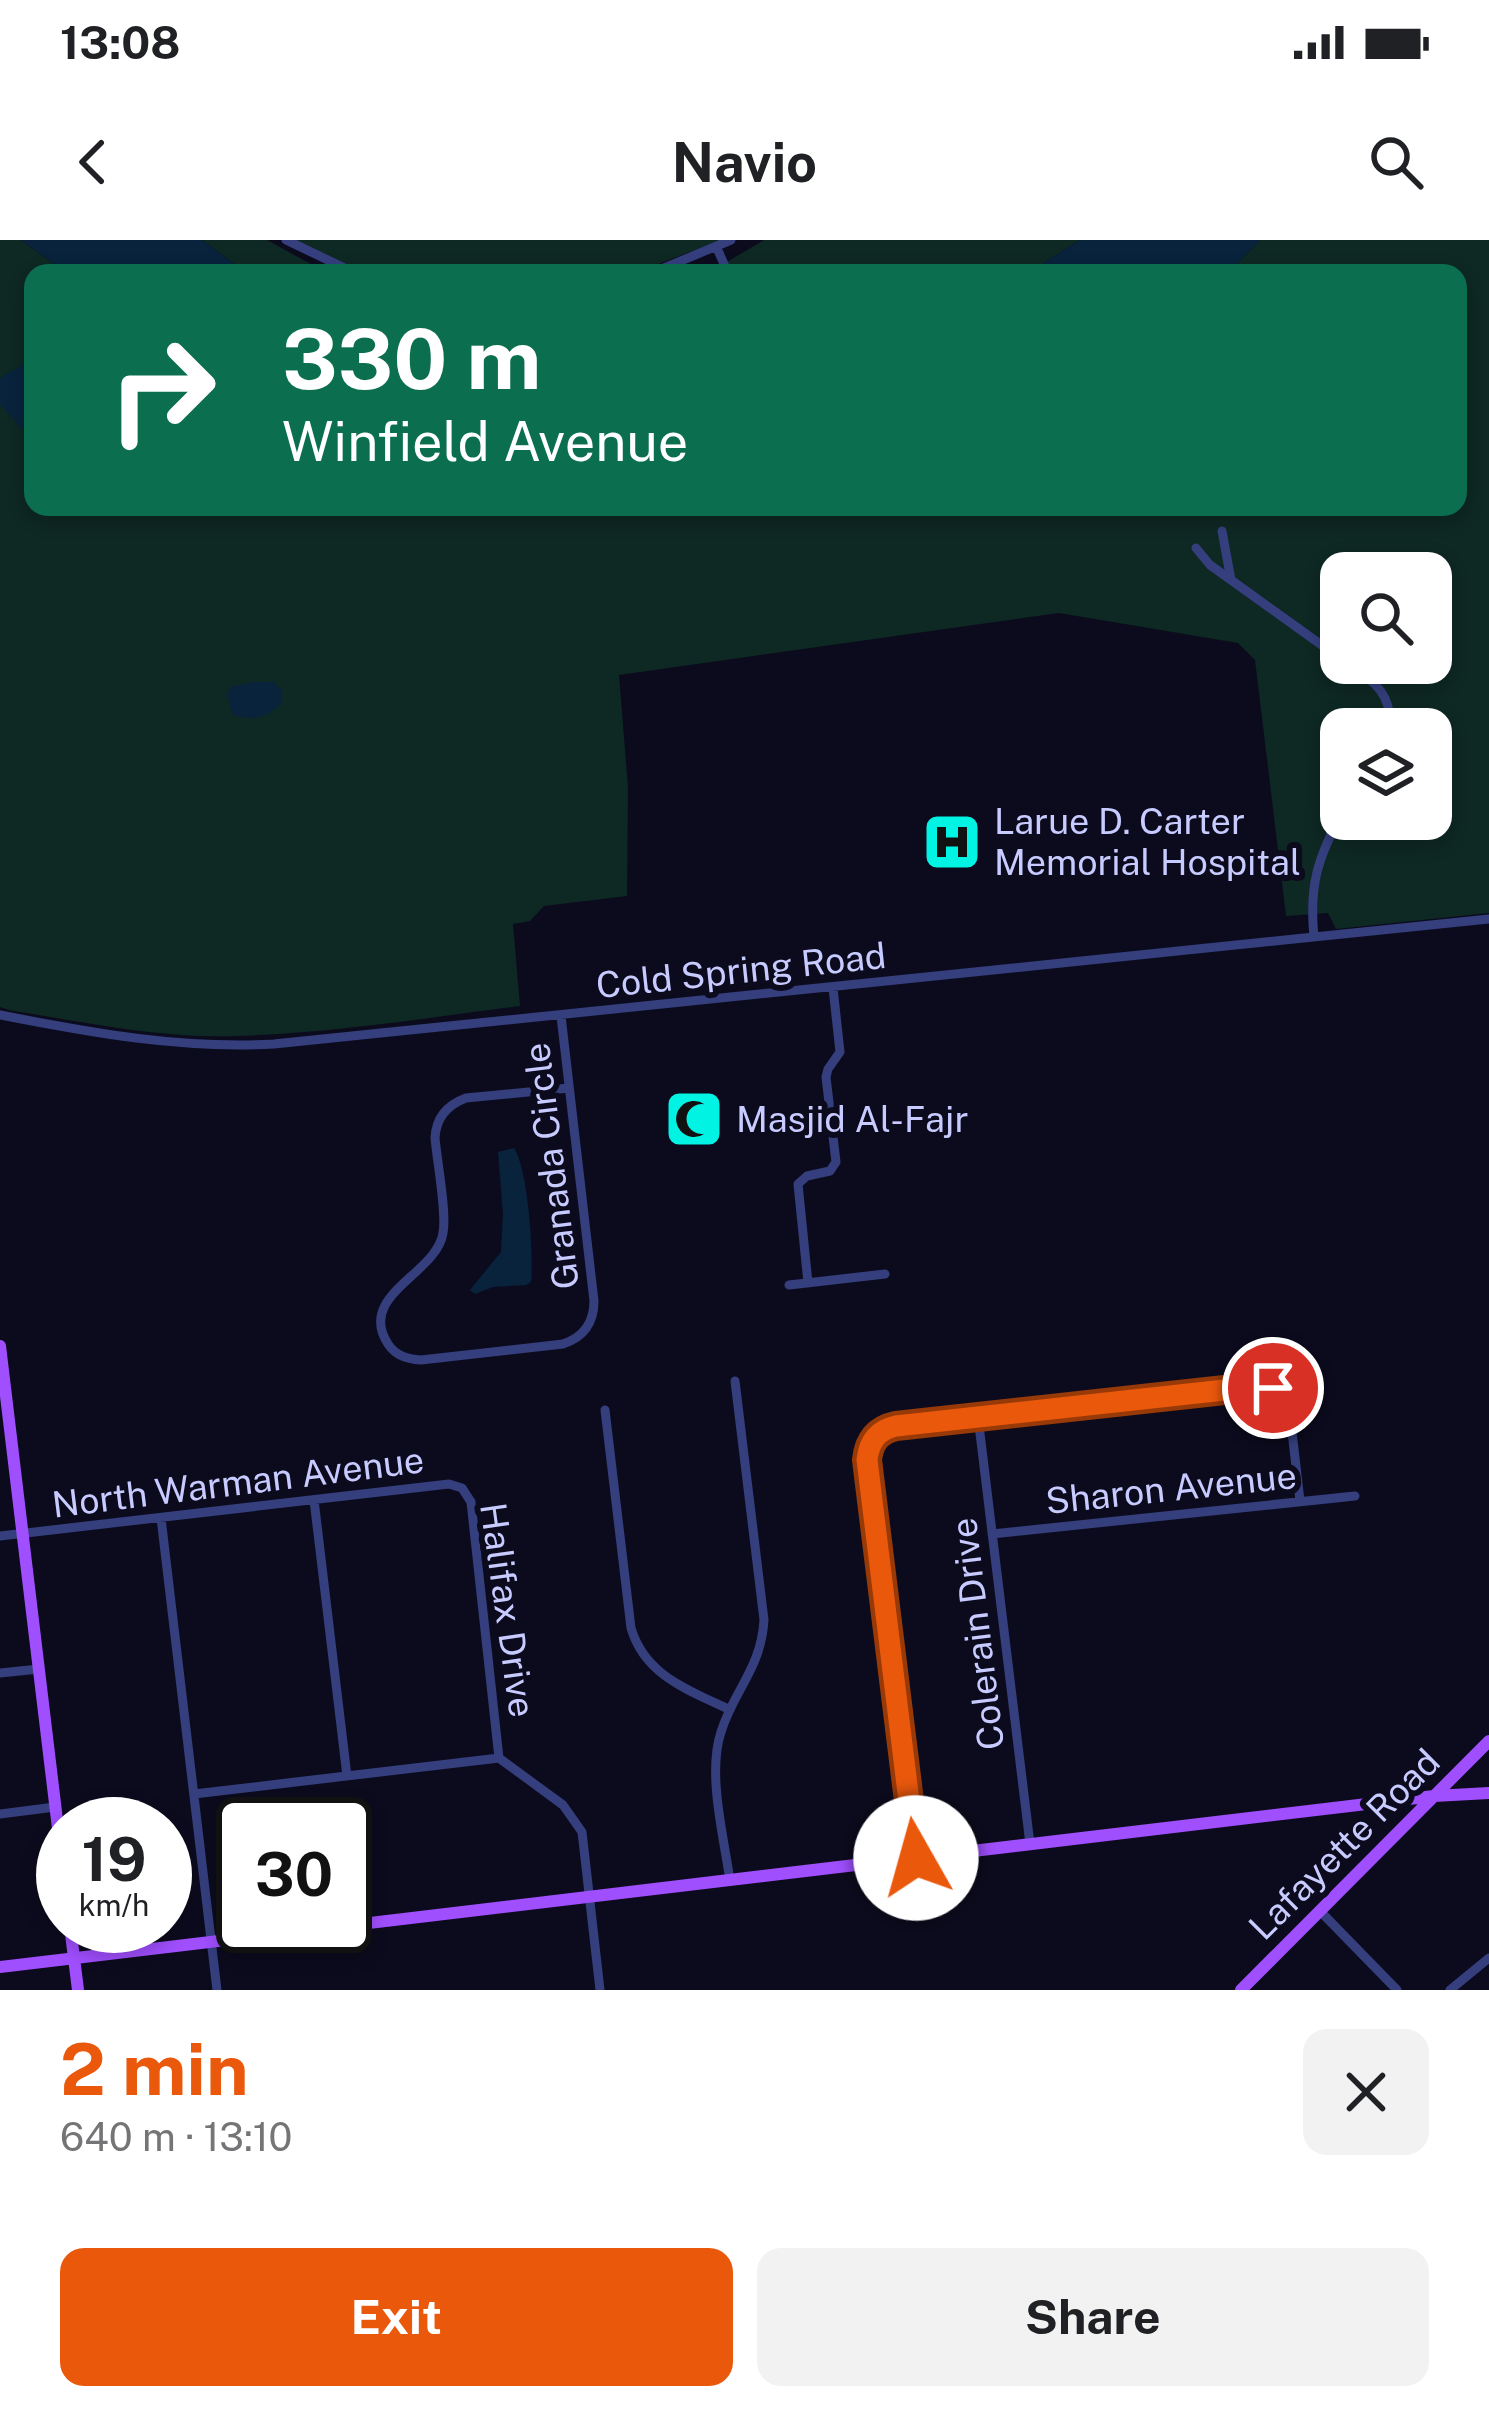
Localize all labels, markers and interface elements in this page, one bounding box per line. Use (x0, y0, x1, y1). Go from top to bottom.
text: 13:08 (60, 16, 180, 69)
icon: back (60, 129, 126, 195)
icon: search (1363, 129, 1429, 195)
text: Navio (672, 131, 817, 194)
text: 330 m (282, 309, 542, 408)
icon: right (84, 312, 240, 468)
text: Winfield Avenue (282, 410, 688, 473)
map controls (1320, 552, 1452, 840)
button: search (1320, 552, 1452, 684)
button: layers (1320, 708, 1452, 840)
place label: Larue D. Carter Memorial Hospital (994, 800, 1301, 883)
hospital icon: Larue D. Carter Memorial Hospital (921, 811, 983, 873)
street label: Cold Spring Road (594, 934, 888, 1006)
street label: Granada Circle (515, 1040, 587, 1292)
mosque icon: Masjid Al-Fajr (663, 1088, 725, 1150)
place label: Masjid Al-Fajr (736, 1098, 969, 1140)
pin (1222, 1337, 1324, 1439)
icon: arrive (1240, 1355, 1306, 1421)
street label: North Warman Avenue (50, 1438, 426, 1526)
street label: Sharon Avenue (1043, 1454, 1299, 1522)
street label: Halifax Drive (472, 1500, 544, 1720)
street label: Colerain Drive (942, 1515, 1012, 1753)
street label: Lafayette Road (1240, 1740, 1448, 1948)
position arrow (853, 1795, 979, 1921)
speed limit sign: 30 (216, 1797, 372, 1953)
text: 19 (81, 1824, 147, 1895)
text: km/h (79, 1887, 149, 1923)
text: 2 min (60, 2027, 249, 2111)
button: close (1303, 2029, 1429, 2155)
text: 640 m · 13:10 (60, 2114, 292, 2160)
button: Exit (60, 2248, 733, 2386)
button: Share (757, 2248, 1429, 2386)

